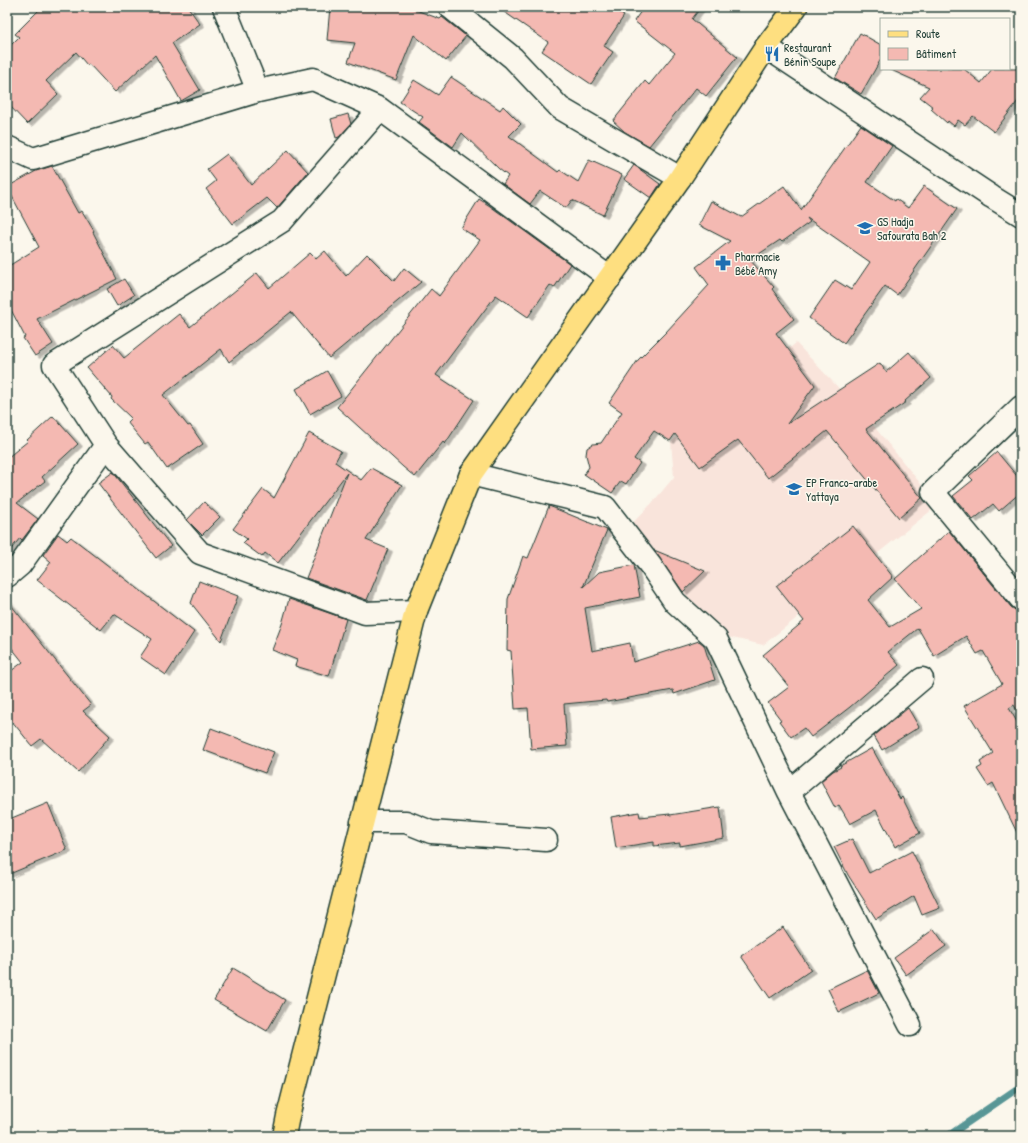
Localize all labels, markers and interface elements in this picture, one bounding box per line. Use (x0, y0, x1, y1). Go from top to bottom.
legend (880, 18, 1010, 70)
text: Route (916, 25, 940, 42)
place label: Restaurant Bénin Soupe (784, 39, 836, 70)
restaurant icon: Restaurant Bénin Soupe (763, 45, 781, 63)
text: Bâtiment (916, 45, 957, 62)
place label: GS Hadja Safourata Bah 2 (877, 213, 947, 244)
school or university icon: GS Hadja Safourata Bah 2 (856, 219, 874, 237)
place label: Pharmacie Bébé Amy (735, 248, 780, 279)
pharmacy icon: Pharmacie Bébé Amy (714, 254, 732, 272)
place label: EP Franco-arabe Yattaya (806, 474, 877, 505)
school or university icon: EP Franco-arabe Yattaya (785, 480, 803, 498)

